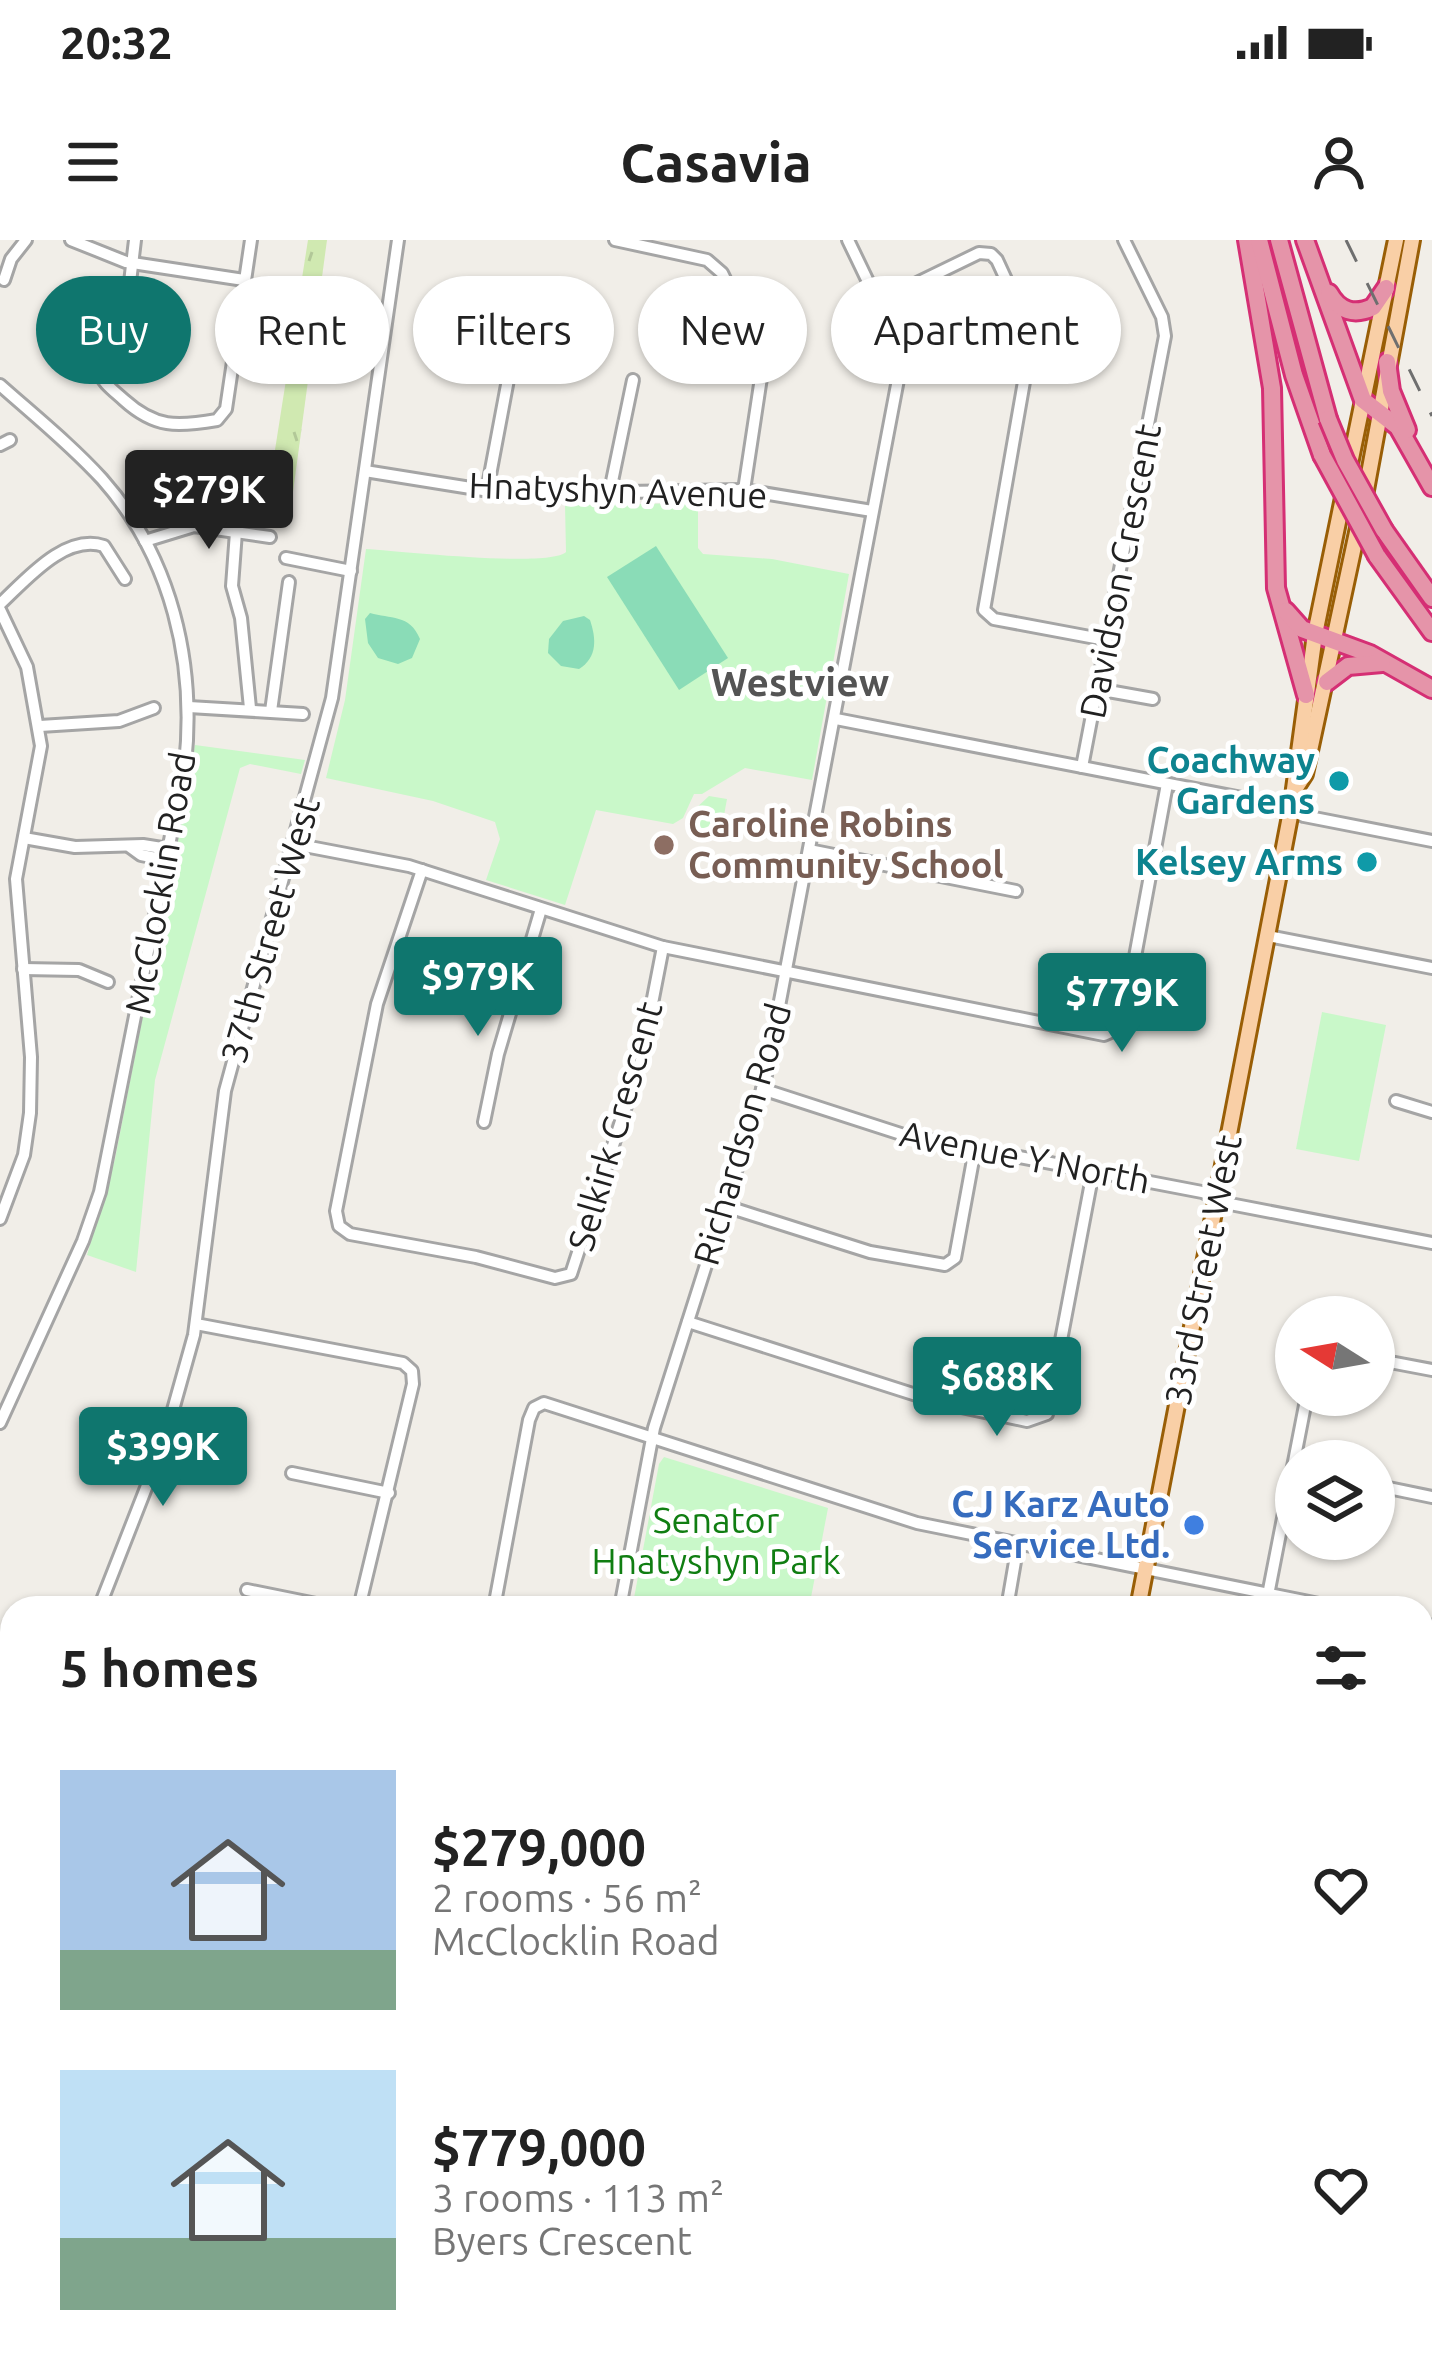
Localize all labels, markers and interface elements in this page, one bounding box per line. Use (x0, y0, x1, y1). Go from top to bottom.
text: 20:32 (60, 17, 173, 68)
icon: menu (60, 129, 126, 195)
icon: person (1306, 129, 1372, 195)
text: Casavia (620, 132, 812, 192)
chip: Buy (36, 276, 191, 384)
chip: Rent (215, 276, 389, 384)
chip: Filters (413, 276, 614, 384)
chip: New (638, 276, 807, 384)
chip: Apartment (831, 276, 1121, 384)
street label: Davidson Crescent (1071, 420, 1168, 722)
pin: $279K (125, 450, 293, 552)
street label: Hnatyshyn Avenue (468, 464, 768, 515)
text: $279K (152, 467, 266, 510)
district label: Westview (711, 660, 889, 703)
place label: Coachway Gardens (1146, 739, 1315, 821)
street label: McClocklin Road (116, 749, 203, 1017)
marker: Coachway Gardens (1326, 768, 1352, 794)
street label: 37th Street West (212, 792, 327, 1068)
place label: Caroline Robins Community School (688, 803, 1004, 885)
marker: Caroline Robins Community School (651, 832, 677, 858)
place label: Kelsey Arms (1135, 841, 1343, 882)
marker: Kelsey Arms (1354, 849, 1380, 875)
pin: $979K (394, 937, 562, 1039)
pin: $779K (1038, 953, 1206, 1055)
text: $979K (421, 954, 535, 997)
text: $779K (1065, 970, 1179, 1013)
street label: Selkirk Crescent (559, 996, 670, 1255)
street label: Richardson Road (685, 998, 798, 1269)
street label: Avenue Y North (897, 1112, 1154, 1201)
street label: 33rd Street West (1156, 1131, 1249, 1409)
north arrow (1275, 1296, 1395, 1416)
map controls (1275, 1296, 1395, 1560)
pin: $688K (913, 1337, 1081, 1439)
text: $688K (940, 1354, 1054, 1397)
pin: $399K (79, 1407, 247, 1509)
text: $399K (106, 1424, 220, 1467)
button: layers (1275, 1440, 1395, 1560)
place label: CJ Karz Auto Service Ltd. (951, 1483, 1170, 1565)
park label: Senator Hnatyshyn Park (591, 1499, 841, 1581)
marker: CJ Karz Auto Service Ltd. (1181, 1512, 1207, 1538)
icon: filters (1308, 1635, 1374, 1701)
text: 5 homes (60, 1639, 259, 1697)
icon: home (156, 1818, 300, 1962)
text: $279,000 (432, 1818, 646, 1876)
icon: heart (1308, 1857, 1374, 1923)
text: 2 rooms · 56 m² (432, 1876, 702, 1919)
text: McClocklin Road (432, 1919, 720, 1962)
icon: home (156, 2118, 300, 2262)
text: $779,000 (432, 2118, 646, 2176)
icon: heart (1308, 2157, 1374, 2223)
text: 3 rooms · 113 m² (432, 2176, 724, 2219)
text: Byers Crescent (432, 2219, 692, 2262)

